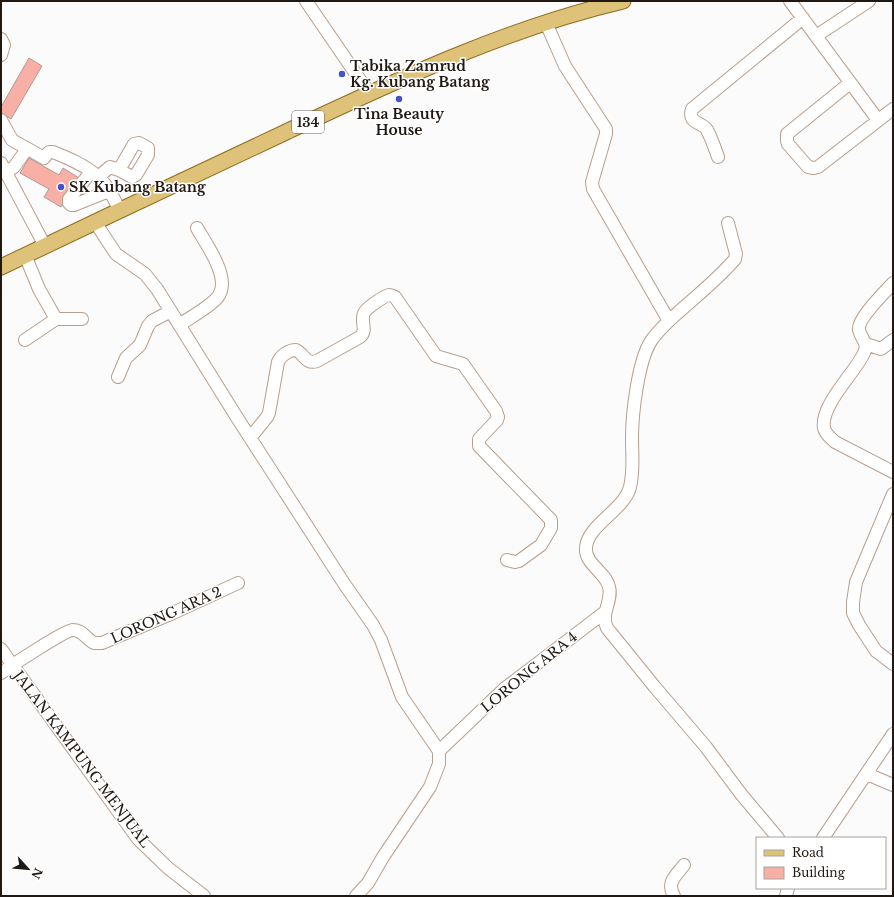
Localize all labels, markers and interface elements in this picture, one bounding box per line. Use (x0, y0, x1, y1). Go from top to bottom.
place label: Tabika Zamrud Kg. Kubang Batang (350, 57, 490, 91)
marker: Tabika Zamrud Kg. Kubang Batang (337, 69, 347, 79)
marker: Tina Beauty House (394, 94, 404, 104)
place label: Tina Beauty House (354, 105, 445, 139)
road number: 134 (292, 111, 324, 133)
place label: SK Kubang Batang (69, 178, 206, 196)
marker: SK Kubang Batang (56, 182, 66, 192)
street label: LORONG ARA 2 (108, 582, 224, 648)
street label: LORONG ARA 4 (477, 628, 581, 716)
street label: JALAN KAMPUNG MENJUAL (8, 665, 154, 851)
legend (756, 837, 886, 889)
text: Road (792, 845, 824, 860)
north arrow (8, 849, 48, 889)
text: Building (792, 865, 846, 880)
text: N (28, 866, 45, 882)

